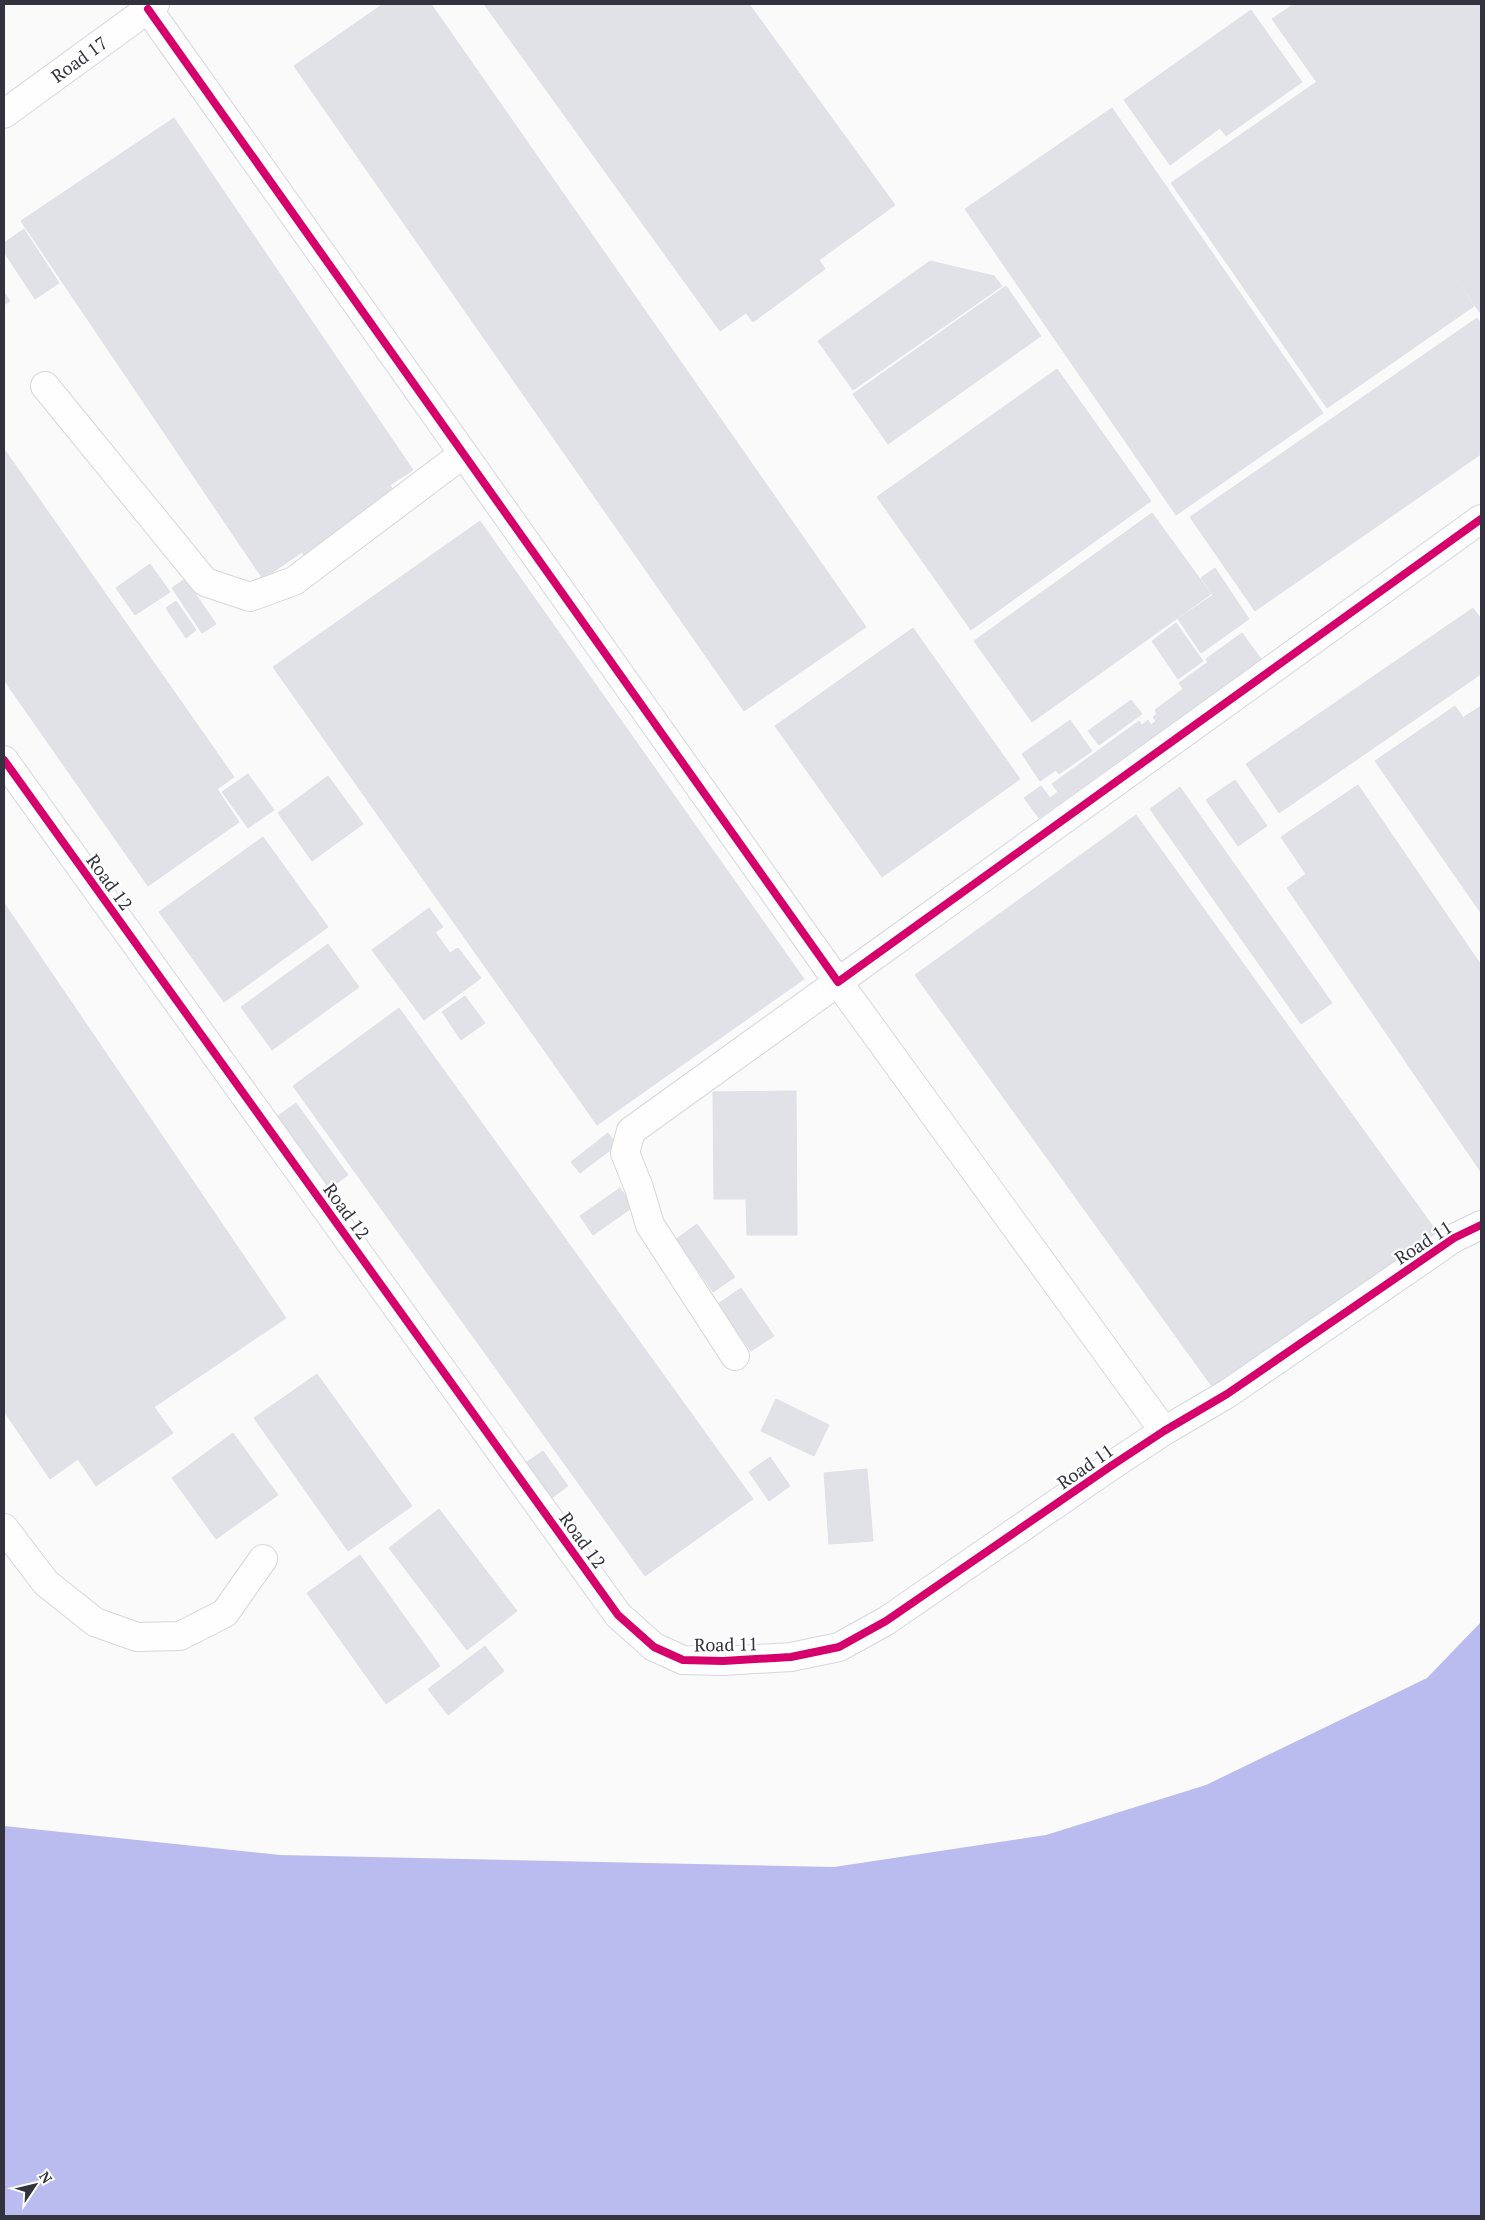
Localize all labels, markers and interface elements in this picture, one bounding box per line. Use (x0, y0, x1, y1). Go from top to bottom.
street label: Road 17 (46, 31, 112, 87)
street label: Road 12 (82, 849, 138, 915)
street label: Road 12 (319, 1178, 375, 1244)
street label: Road 11 (1390, 1215, 1456, 1269)
street label: Road 11 (1052, 1438, 1118, 1494)
street label: Road 12 (555, 1507, 611, 1573)
street label: Road 11 (694, 1631, 758, 1657)
north arrow (10, 2160, 60, 2210)
text: N (35, 2167, 57, 2187)

